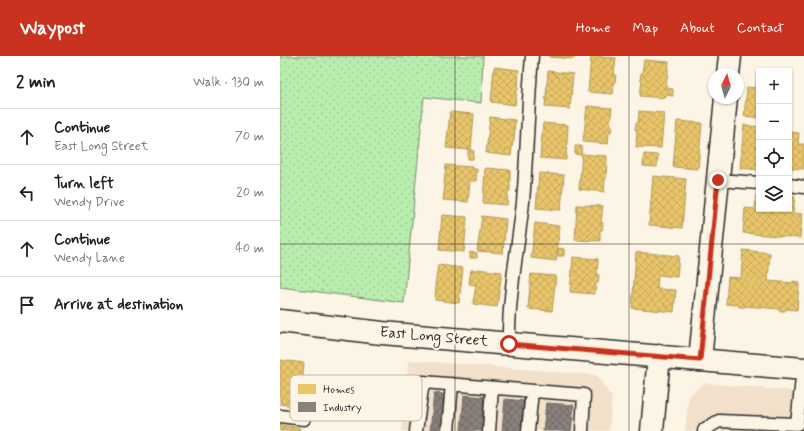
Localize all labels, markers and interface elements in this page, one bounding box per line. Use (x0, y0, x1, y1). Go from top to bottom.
text: Waypost (20, 16, 85, 41)
text: Home (576, 19, 610, 37)
text: Map (632, 19, 658, 37)
text: About (680, 19, 715, 37)
text: Contact (737, 19, 784, 37)
north arrow (708, 68, 744, 104)
map controls (756, 68, 792, 212)
button: + (756, 68, 792, 104)
text: 2 min (16, 71, 56, 93)
text: Walk · 130 m (193, 74, 264, 91)
button: − (756, 104, 792, 140)
text: Continue (54, 118, 110, 138)
icon: ahead (16, 126, 38, 148)
text: 70 m (235, 128, 264, 145)
text: East Long Street (54, 138, 148, 155)
button: locate (756, 140, 792, 176)
route end (709, 171, 727, 189)
text: Turn left (54, 174, 114, 194)
button: layers (756, 176, 792, 212)
icon: left (16, 182, 38, 204)
text: 20 m (236, 184, 264, 201)
text: Wendy Drive (54, 194, 125, 211)
text: Continue (54, 230, 110, 250)
icon: ahead (16, 238, 38, 260)
text: 40 m (235, 240, 264, 257)
text: Wendy Lane (54, 250, 125, 267)
icon: arrive (16, 294, 38, 316)
text: Arrive at destination (54, 295, 183, 315)
street label: East Long Street (379, 322, 489, 353)
route start (500, 335, 518, 353)
legend (290, 375, 422, 421)
text: Homes (323, 383, 355, 397)
text: Industry (323, 401, 362, 415)

